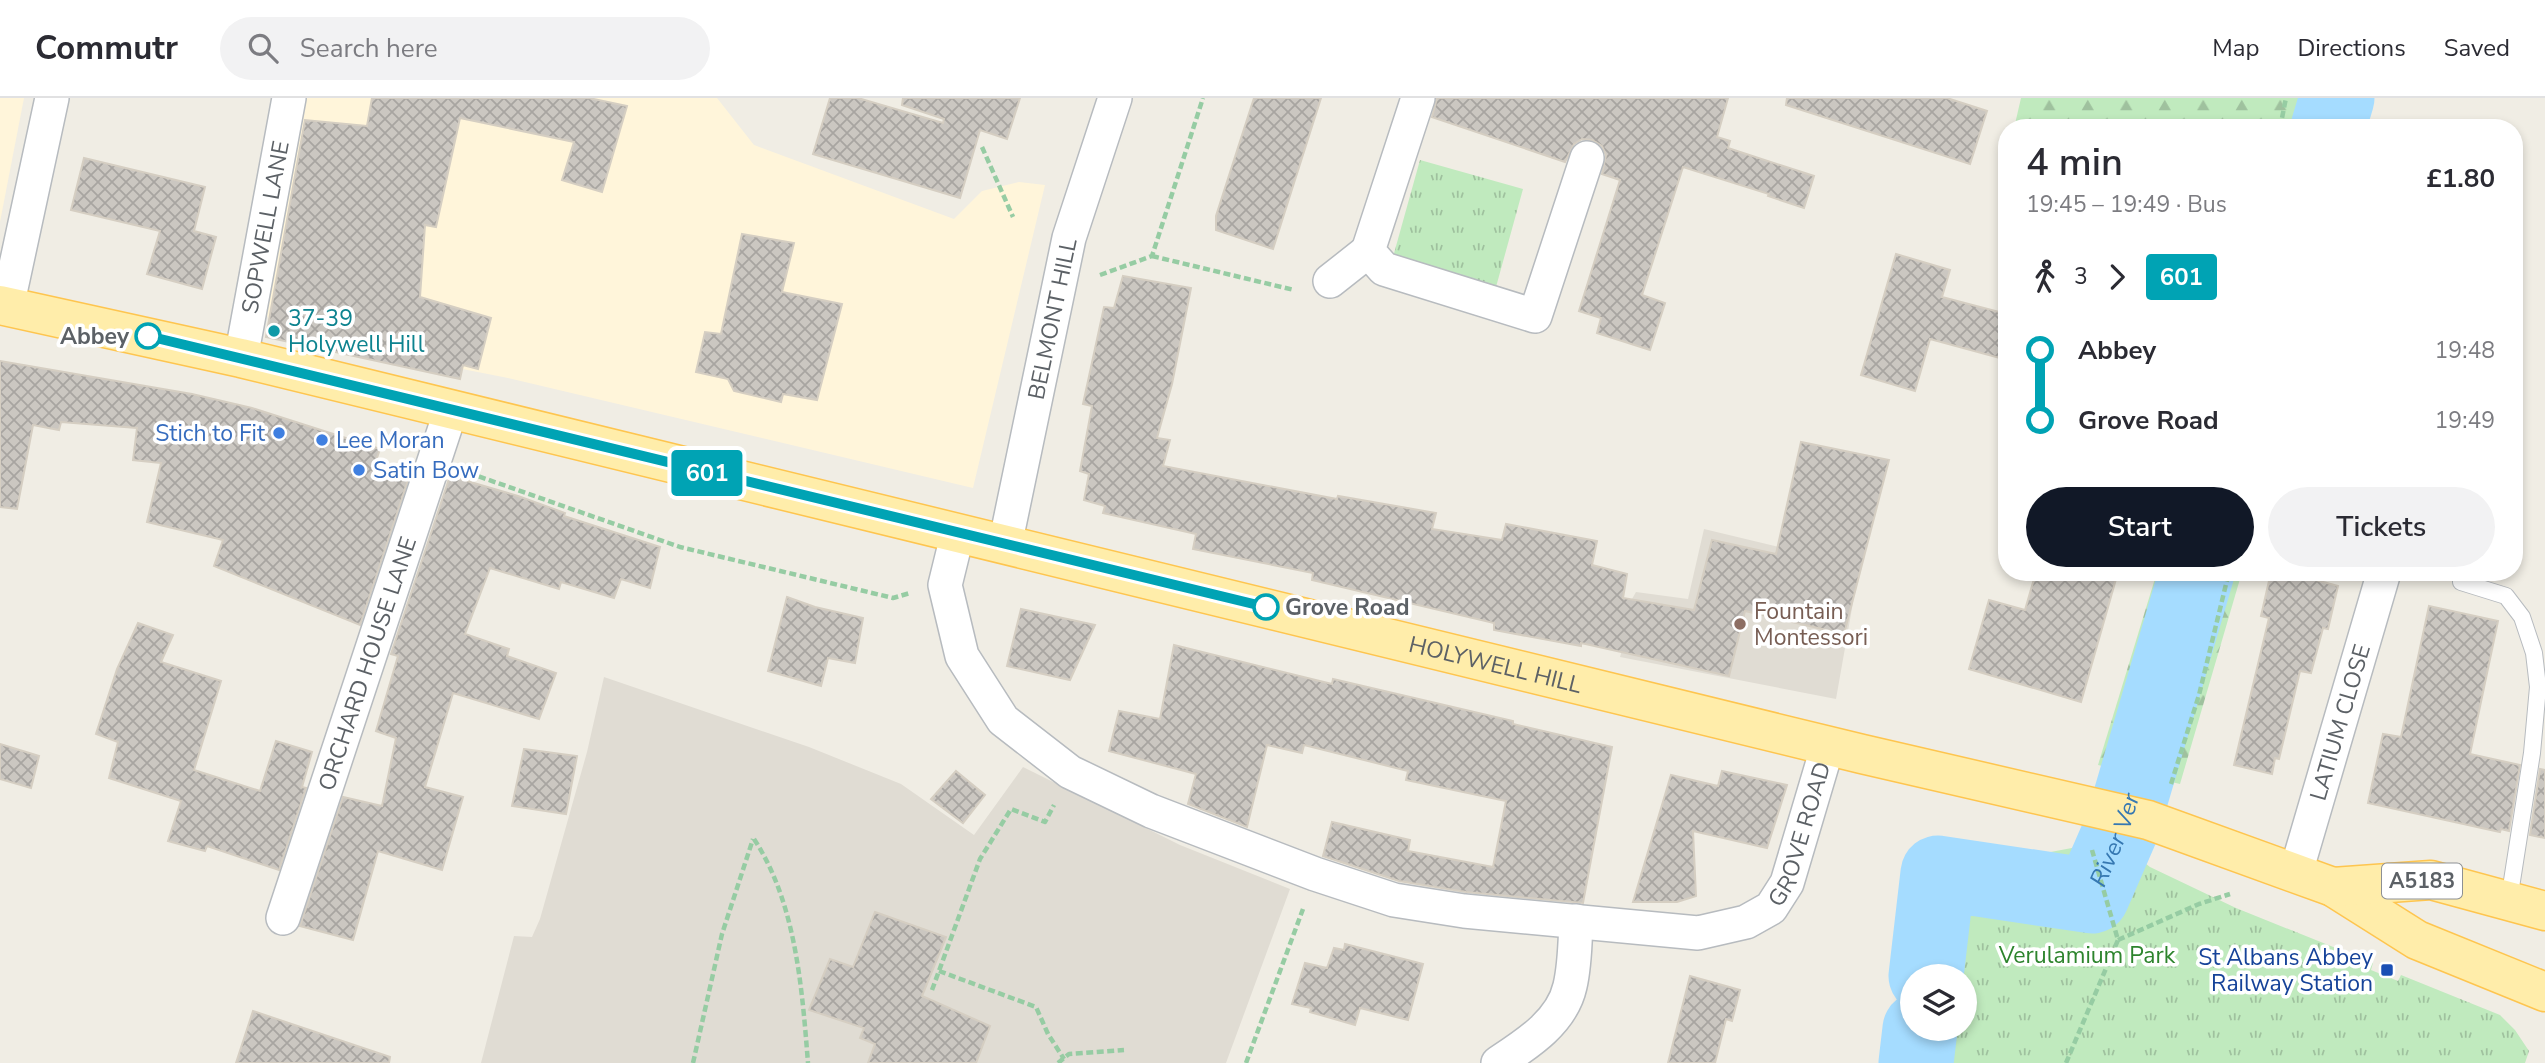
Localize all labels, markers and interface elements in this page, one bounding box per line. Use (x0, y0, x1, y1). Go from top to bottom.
search box (220, 17, 710, 80)
text: Commutr (35, 26, 178, 71)
icon: search (244, 29, 282, 67)
text: Search here (300, 31, 438, 66)
text: Map (2212, 32, 2259, 64)
text: Directions (2297, 32, 2406, 64)
text: Saved (2444, 32, 2510, 64)
text: 4 min (2026, 137, 2123, 188)
street label: SOPWELL LANE (234, 138, 297, 316)
text: £1.80 (2426, 161, 2495, 196)
text: 19:45 – 19:49 · Bus (2026, 189, 2227, 220)
street label: BELMONT HILL (1021, 235, 1085, 402)
icon: walk (2026, 258, 2064, 296)
icon: forward (2098, 258, 2136, 296)
text: 3 (2074, 261, 2088, 292)
text: 601 (2160, 261, 2203, 293)
place label: 37-39 Holywell Hill (288, 303, 425, 360)
place label: Abbey (60, 321, 130, 352)
marker: Abbey (135, 323, 161, 349)
marker: 37-39 Holywell Hill (266, 323, 282, 339)
text: Abbey (2078, 333, 2156, 368)
text: 19:48 (2435, 335, 2495, 366)
text: Grove Road (2078, 403, 2219, 438)
text: 19:49 (2435, 405, 2495, 436)
place label: Stich to Fit (155, 418, 266, 449)
marker: Stich to Fit (271, 425, 287, 441)
place label: Lee Moran (336, 425, 445, 456)
marker: Lee Moran (314, 432, 330, 448)
line badge: 601 (667, 450, 747, 496)
place label: Satin Bow (373, 455, 479, 486)
text: 601 (685, 457, 729, 489)
marker: Satin Bow (351, 462, 367, 478)
button: Start (2026, 487, 2254, 567)
button: Tickets (2268, 487, 2495, 567)
street label: ORCHARD HOUSE LANE (311, 533, 424, 795)
place label: Grove Road (1285, 592, 1409, 623)
marker: Grove Road (1253, 594, 1279, 620)
place label: Fountain Montessori (1754, 596, 1868, 653)
marker: Fountain Montessori (1732, 616, 1748, 632)
street label: HOLYWELL HILL (1406, 629, 1585, 701)
street label: LATIUM CLOSE (2303, 641, 2378, 804)
street label: GROVE ROAD (1761, 758, 1838, 913)
water label: River Ver (2082, 788, 2147, 892)
road number: A5183 (2382, 864, 2462, 898)
park label: Verulamium Park (1998, 940, 2176, 971)
place label: St Albans Abbey Railway Station (2198, 942, 2373, 999)
marker: St Albans Abbey Railway Station (2379, 962, 2395, 978)
map controls (1900, 964, 1977, 1041)
button: layers (1900, 964, 1977, 1041)

